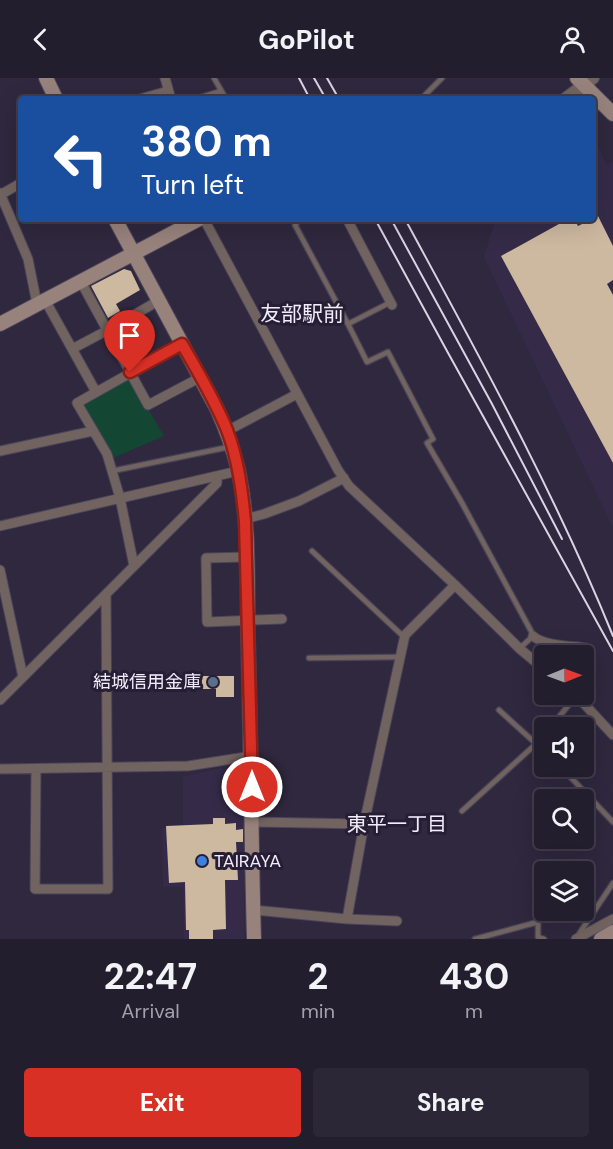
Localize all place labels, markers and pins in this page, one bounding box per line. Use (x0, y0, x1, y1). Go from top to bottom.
pin (104, 310, 155, 372)
place label: 結城信用金庫 (93, 670, 201, 694)
marker: 結城信用金庫 (206, 675, 220, 689)
place label: TAIRAYA (214, 849, 281, 873)
marker: TAIRAYA (195, 854, 209, 868)

